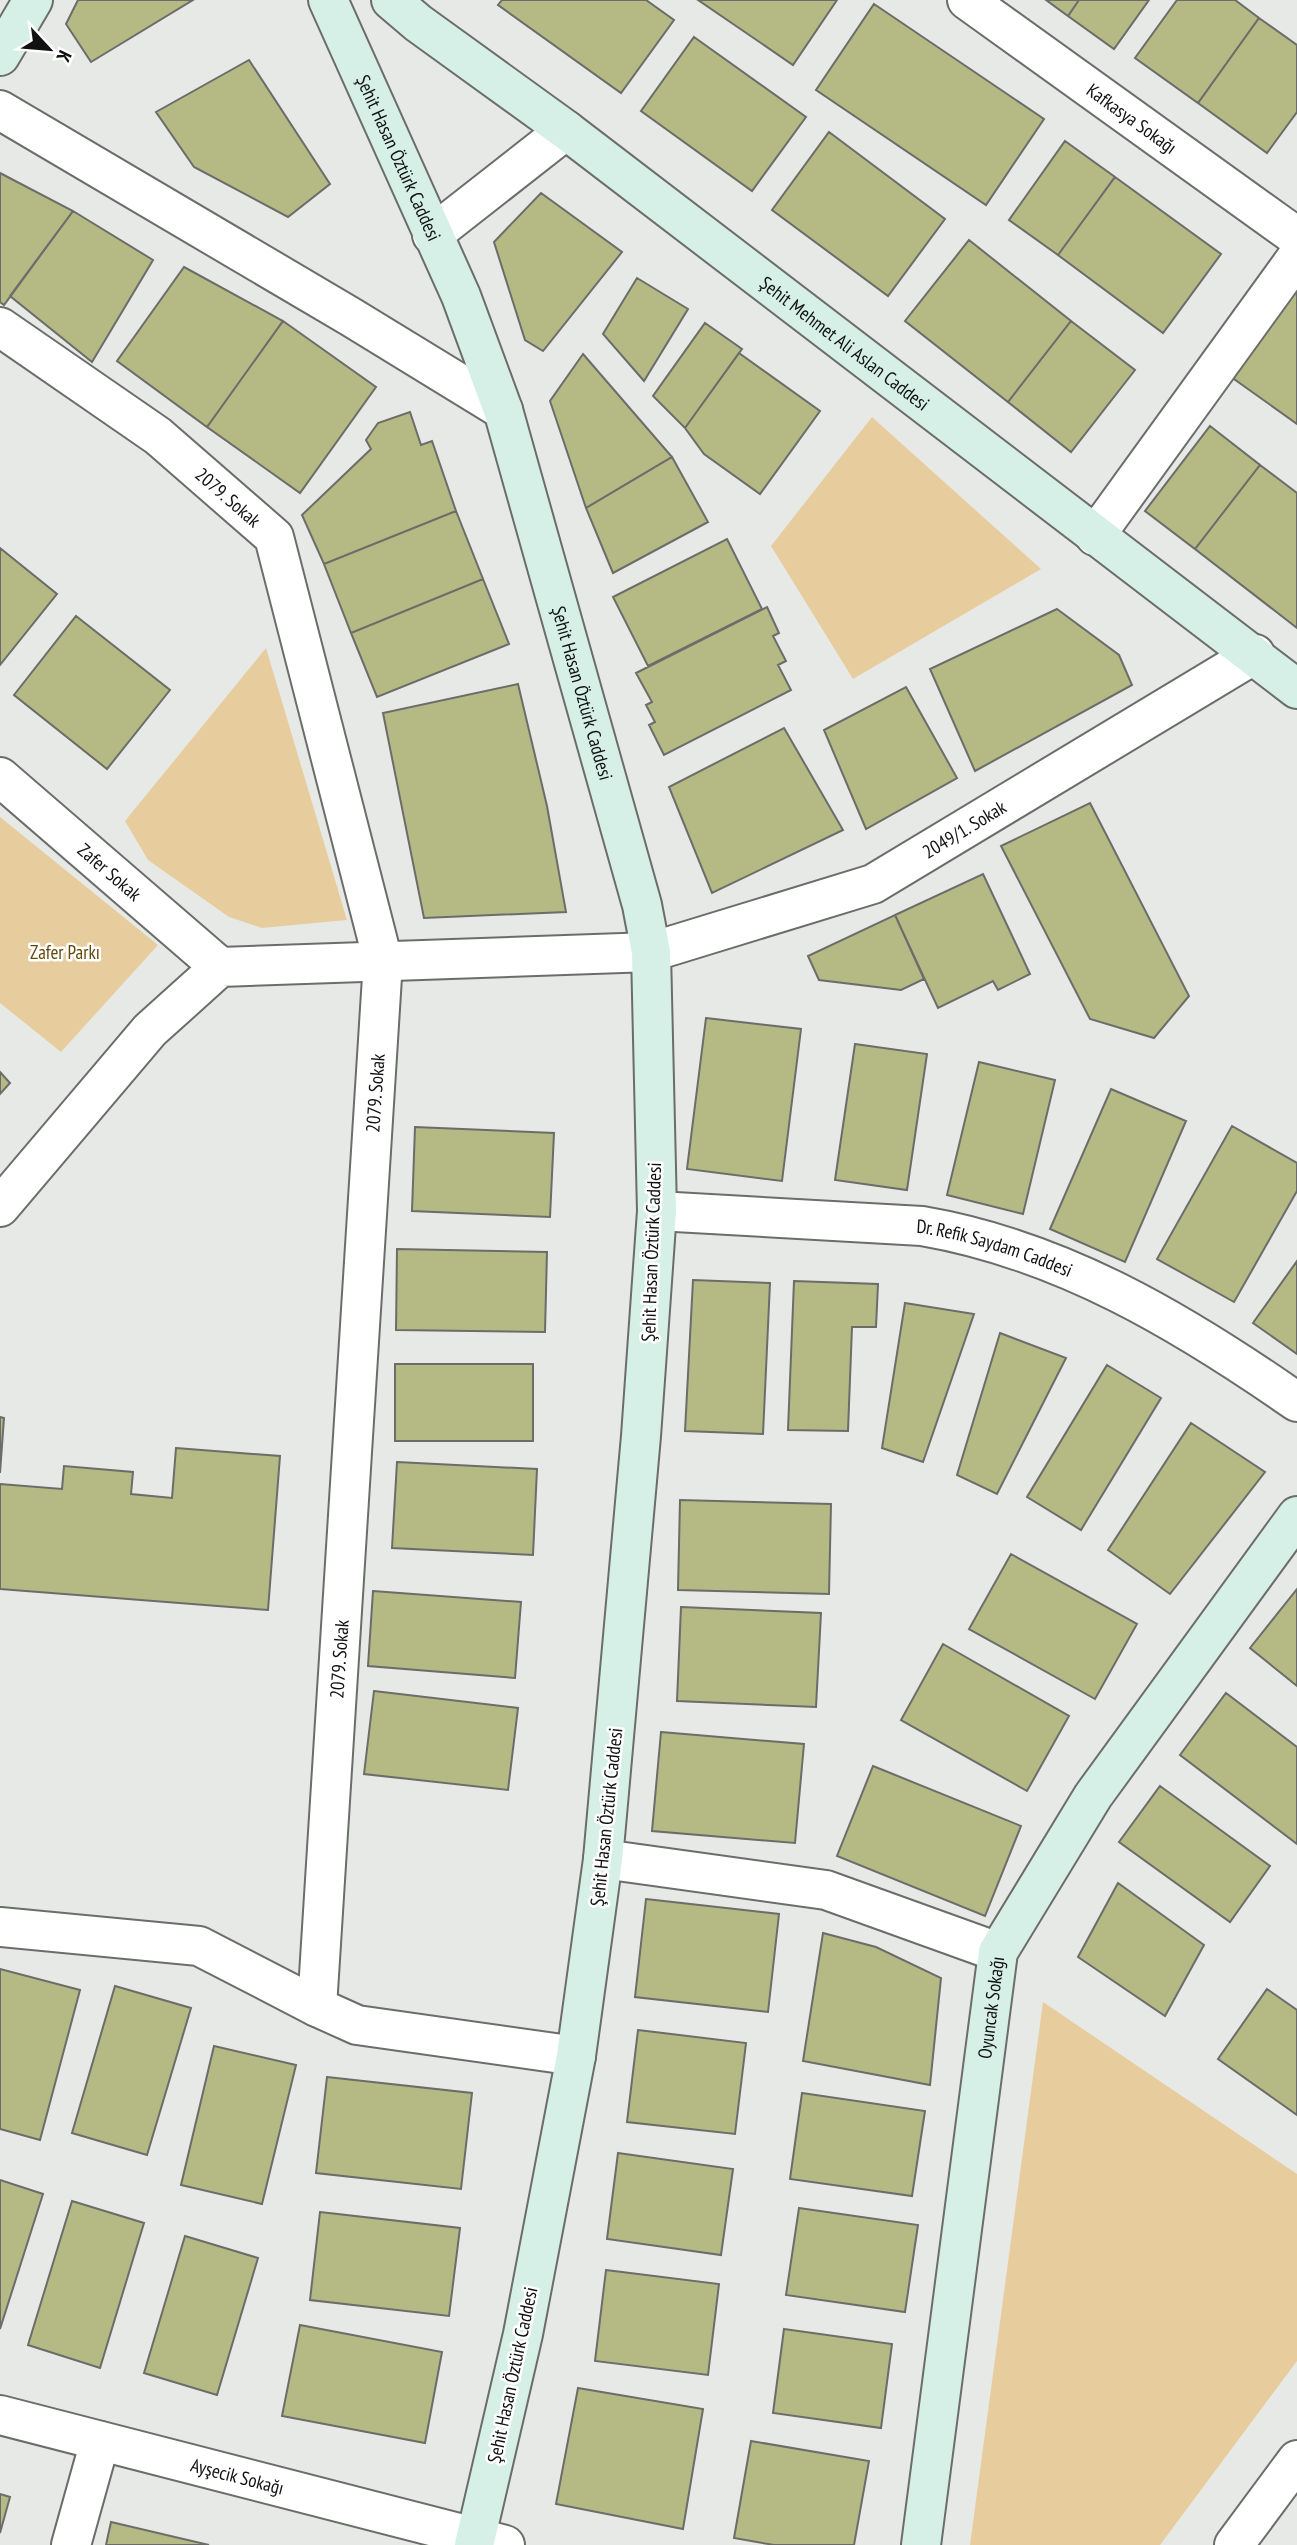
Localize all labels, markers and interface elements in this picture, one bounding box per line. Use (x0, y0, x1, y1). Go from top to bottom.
north arrow (14, 14, 84, 84)
text: K (51, 47, 77, 66)
street label: Şehit Hasan Öztürk Caddesi (351, 71, 447, 245)
street label: Kafkasya Sokağı (1082, 78, 1182, 159)
street label: Şehit Mehmet Ali Aslan Caddesi (755, 271, 934, 416)
street label: 2079. Sokak (190, 462, 266, 533)
street label: Şehit Hasan Öztürk Caddesi (547, 603, 618, 783)
street label: 2049/1. Sokak (918, 794, 1011, 863)
street label: Zafer Sokak (73, 838, 147, 906)
park label: Zafer Parkı (30, 940, 100, 964)
street label: 2079. Sokak (360, 1052, 390, 1133)
street label: Şehit Hasan Öztürk Caddesi (636, 1162, 666, 1342)
street label: Dr. Refik Saydam Caddesi (916, 1214, 1076, 1282)
street label: 2079. Sokak (324, 1618, 354, 1699)
street label: Şehit Hasan Öztürk Caddesi (585, 1727, 627, 1907)
street label: Oyuncak Sokağı (972, 1955, 1009, 2060)
street label: Şehit Hasan Öztürk Caddesi (482, 2285, 542, 2465)
street label: Ayşecik Sokağı (188, 2453, 286, 2500)

